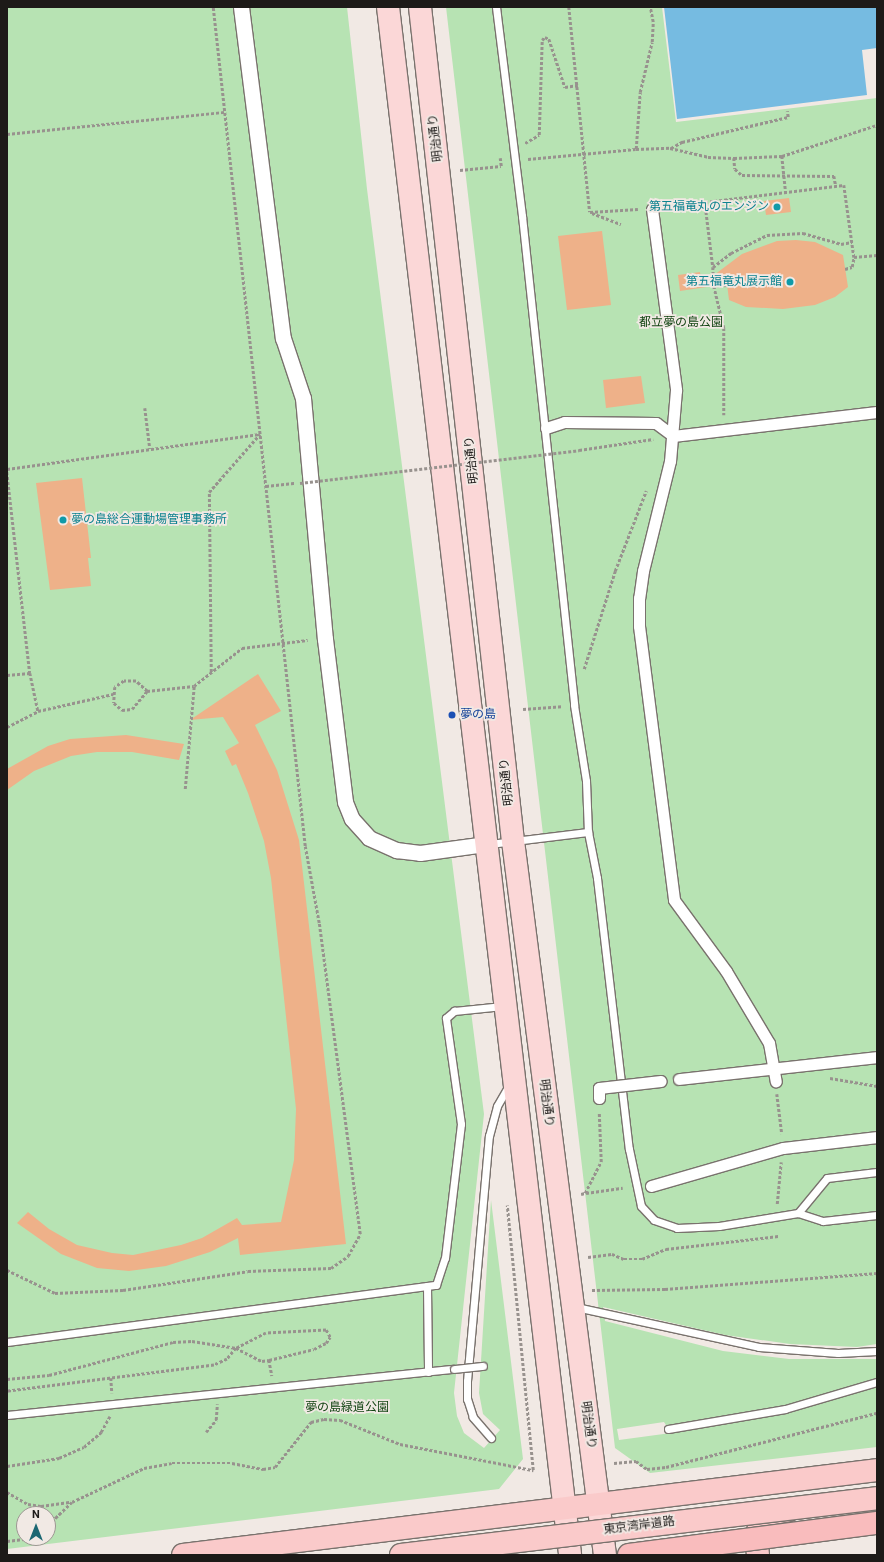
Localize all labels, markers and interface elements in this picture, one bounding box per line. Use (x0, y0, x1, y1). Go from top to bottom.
street label: 明治通り (426, 113, 446, 163)
place label: 第五福竜丸のエンジン (649, 200, 769, 214)
marker: 第五福竜丸のエンジン (772, 202, 782, 212)
place label: 第五福竜丸展示館 (686, 275, 782, 289)
marker: 第五福竜丸展示館 (785, 277, 795, 287)
park label: 都立夢の島公園 (639, 316, 723, 330)
street label: 明治通り (462, 435, 482, 485)
place label: 夢の島総合運動場管理事務所 (71, 513, 227, 527)
marker: 夢の島総合運動場管理事務所 (58, 515, 68, 525)
place label: 夢の島 (460, 708, 496, 722)
marker: 夢の島 (447, 710, 457, 720)
street label: 明治通り (497, 757, 517, 807)
street label: 明治通り (536, 1078, 556, 1128)
street label: 明治通り (578, 1400, 598, 1450)
park label: 夢の島緑道公園 (305, 1401, 389, 1415)
north arrow (16, 1506, 56, 1546)
text: N (32, 1508, 40, 1521)
street label: 東京湾岸道路 (602, 1514, 676, 1538)

